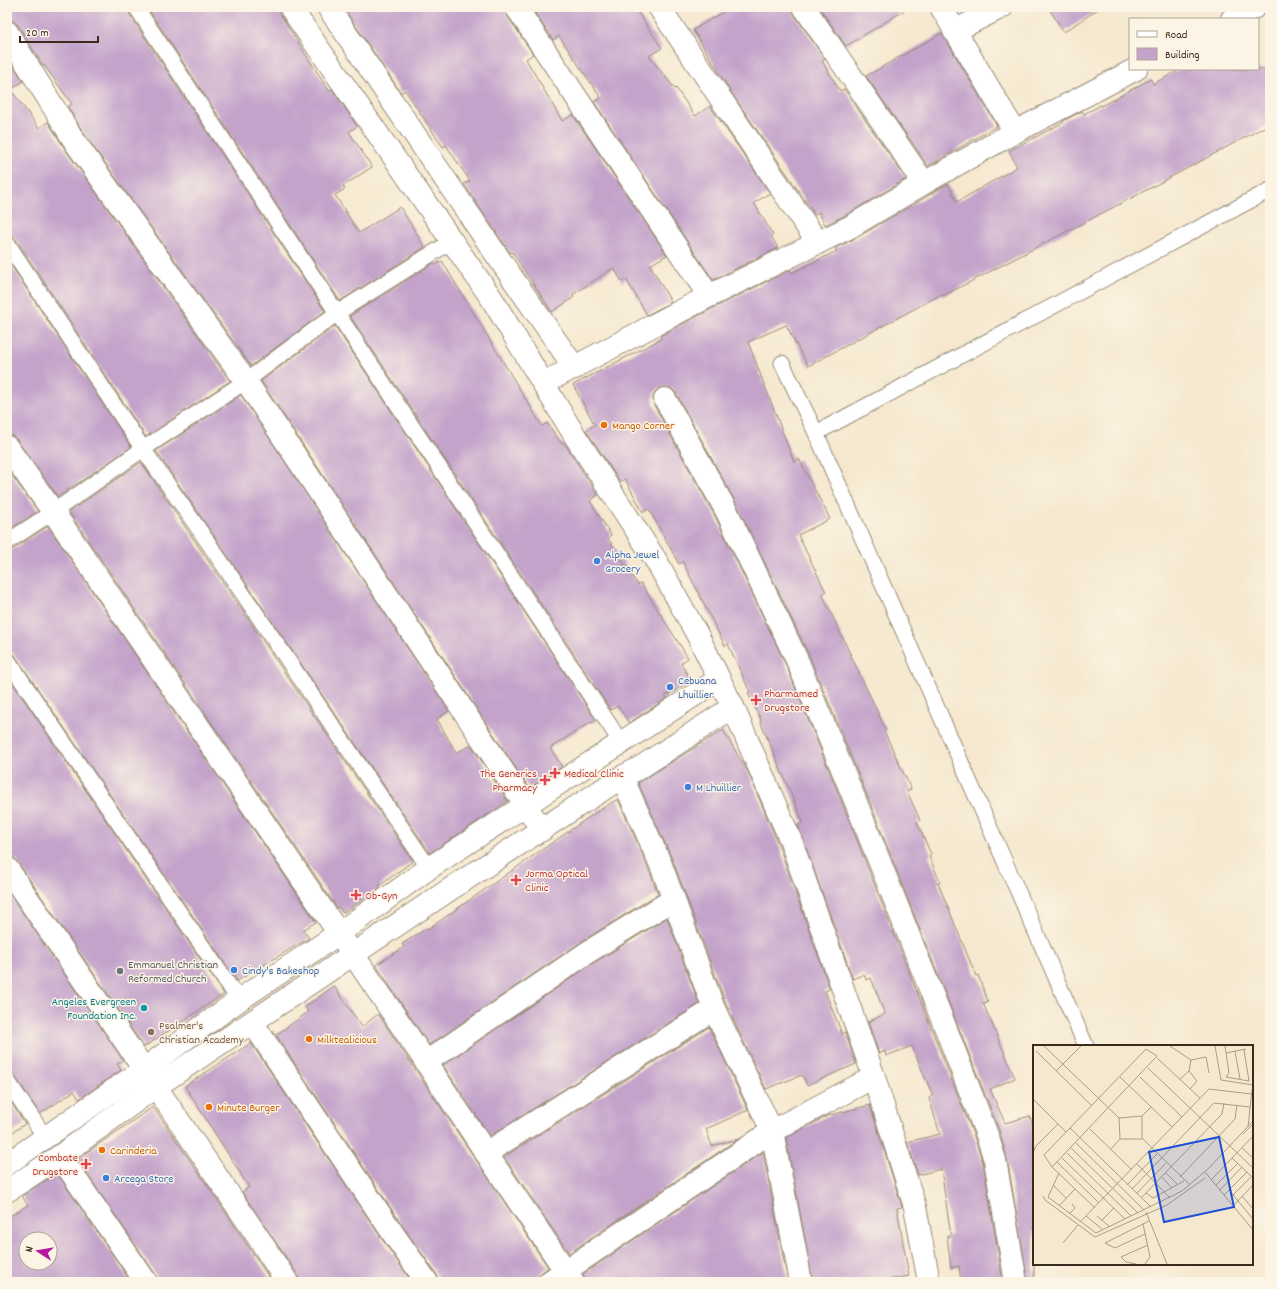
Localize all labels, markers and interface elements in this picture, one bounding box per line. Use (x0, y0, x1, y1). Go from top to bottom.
scale bar (20, 18, 98, 44)
legend (1129, 18, 1259, 70)
text: 20 m (26, 25, 49, 42)
text: Road (1165, 27, 1187, 44)
text: Building (1165, 47, 1200, 64)
place label: Mango Corner (612, 418, 675, 435)
marker: Mango Corner (599, 420, 609, 430)
place label: Alpha Jewel Grocery (605, 547, 659, 578)
marker: Alpha Jewel Grocery (592, 556, 602, 566)
place label: Cebuana Lhuillier (678, 673, 717, 704)
marker: Cebuana Lhuillier (665, 682, 675, 692)
place label: Pharmamed Drugstore (764, 686, 818, 717)
marker: Pharmamed Drugstore (751, 695, 761, 705)
place label: The Generics Pharmacy (480, 766, 538, 797)
place label: Medical Clinic (564, 766, 624, 783)
marker: Medical Clinic (549, 767, 561, 779)
marker: The Generics Pharmacy (540, 775, 550, 785)
place label: M Lhuillier (696, 780, 742, 797)
marker: M Lhuillier (683, 782, 693, 792)
place label: Jorma Optical Clinic (525, 866, 588, 897)
marker: Jorma Optical Clinic (510, 874, 522, 886)
place label: Ob-Gyn (365, 888, 398, 905)
marker: Ob-Gyn (350, 889, 362, 901)
place label: Emmanuel Christian Reformed Church (128, 957, 219, 988)
place label: Cindy's Bakeshop (242, 963, 319, 980)
marker: Cindy's Bakeshop (229, 965, 239, 975)
marker: Emmanuel Christian Reformed Church (115, 966, 125, 976)
place label: Angeles Evergreen Foundation Inc. (51, 994, 136, 1025)
marker: Angeles Evergreen Foundation Inc. (139, 1003, 149, 1013)
place label: Psalmer's Christian Academy (159, 1018, 245, 1049)
marker: Psalmer's Christian Academy (146, 1027, 156, 1037)
place label: Milktealicious (317, 1032, 377, 1049)
marker: Milktealicious (304, 1034, 314, 1044)
inset map (1033, 1045, 1253, 1265)
place label: Minute Burger (217, 1100, 280, 1117)
marker: Minute Burger (204, 1102, 214, 1112)
place label: Carinderia (110, 1143, 157, 1160)
marker: Carinderia (97, 1145, 107, 1155)
place label: Combate Drugstore (32, 1150, 78, 1181)
marker: Combate Drugstore (81, 1159, 91, 1169)
place label: Arcega Store (114, 1171, 174, 1188)
marker: Arcega Store (101, 1173, 111, 1183)
north arrow (18, 1231, 58, 1271)
text: N (22, 1244, 39, 1254)

